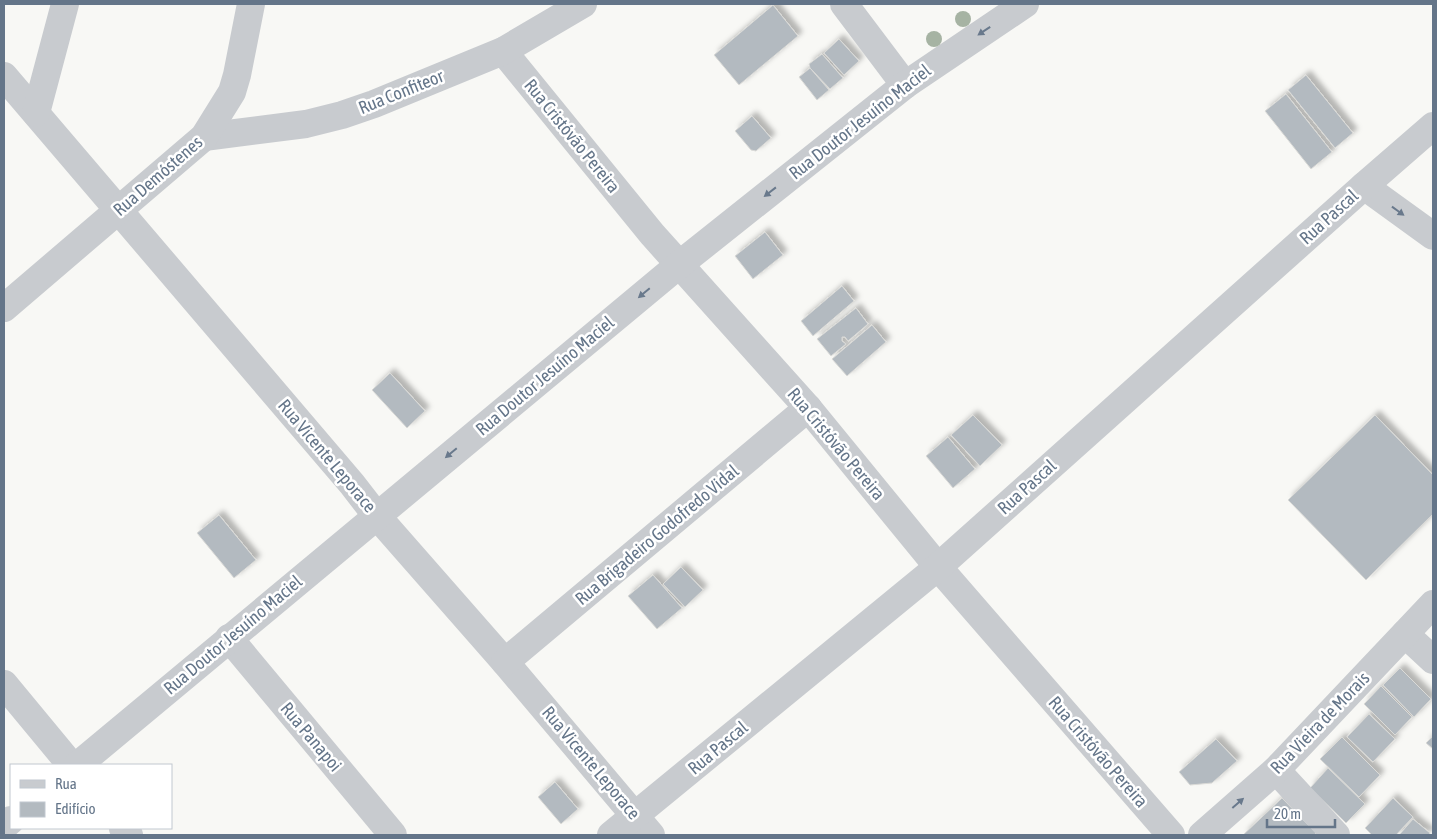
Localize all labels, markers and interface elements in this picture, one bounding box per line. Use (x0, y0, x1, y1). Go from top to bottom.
one-way arrow (978, 26, 991, 36)
street label: Rua Doutor Jesuíno Maciel (785, 60, 935, 183)
street label: Rua Confiteor (355, 65, 447, 118)
street label: Rua Cristóvão Pereira (520, 75, 625, 197)
street label: Rua Demóstenes (109, 131, 206, 220)
street label: Rua Pascal (1295, 185, 1362, 248)
one-way arrow (764, 186, 777, 197)
one-way arrow (1392, 206, 1405, 216)
one-way arrow (638, 288, 651, 299)
street label: Rua Doutor Jesuíno Maciel (471, 312, 618, 440)
street label: Rua Cristóvão Pereira (783, 383, 889, 504)
street label: Rua Vicente Leporace (274, 395, 381, 516)
one-way arrow (445, 447, 458, 458)
street label: Rua Pascal (993, 455, 1060, 518)
street label: Rua Brigadeiro Godofredo Vidal (571, 460, 743, 609)
street label: Rua Doutor Jesuíno Maciel (159, 571, 306, 699)
street label: Rua Vieira de Morais (1266, 667, 1373, 778)
street label: Rua Cristóvão Pereira (1045, 692, 1152, 811)
street label: Rua Panapoi (276, 698, 346, 775)
street label: Rua Vicente Leporace (538, 702, 645, 823)
street label: Rua Pascal (684, 716, 752, 779)
legend (10, 764, 172, 829)
text: Rua (55, 775, 77, 792)
scale bar (1267, 796, 1334, 828)
one-way arrow (1232, 797, 1244, 809)
text: Edifício (55, 800, 96, 817)
text: 20 m (1274, 805, 1301, 822)

